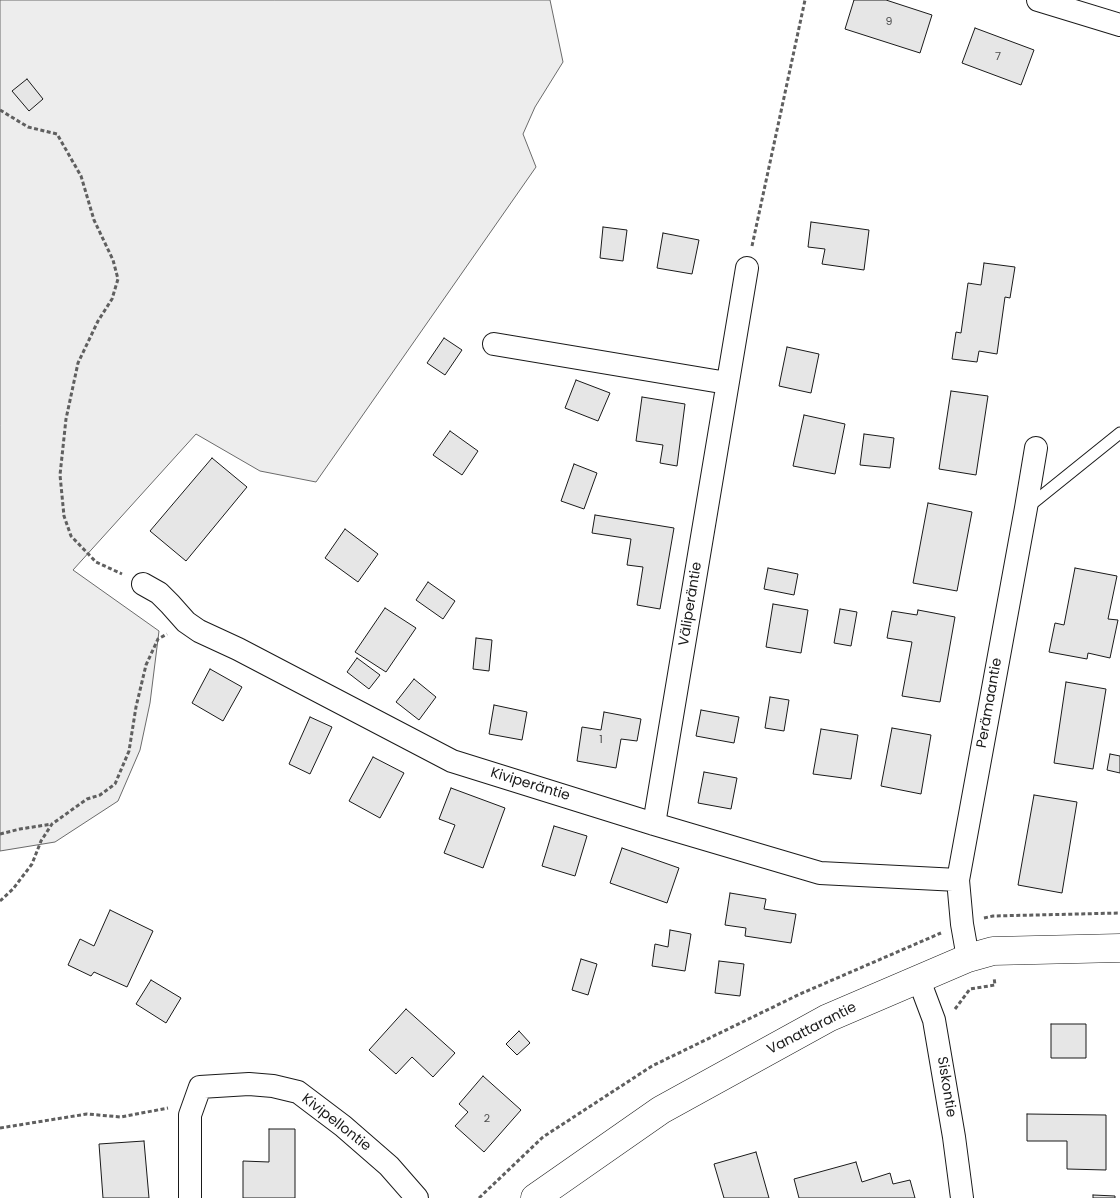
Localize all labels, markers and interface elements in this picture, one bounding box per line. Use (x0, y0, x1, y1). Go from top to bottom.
house number: 9 (886, 15, 892, 29)
house number: 7 (995, 50, 1001, 64)
street label: Väliperäntie (676, 561, 706, 647)
street label: Perämaantie (974, 657, 1006, 749)
house number: 1 (599, 733, 603, 747)
street label: Kiviperäntie (488, 765, 572, 805)
street label: Vanattarantie (765, 999, 859, 1059)
street label: Siskontie (933, 1055, 959, 1119)
street label: Kivipellontie (298, 1091, 374, 1155)
house number: 2 (484, 1112, 490, 1126)

